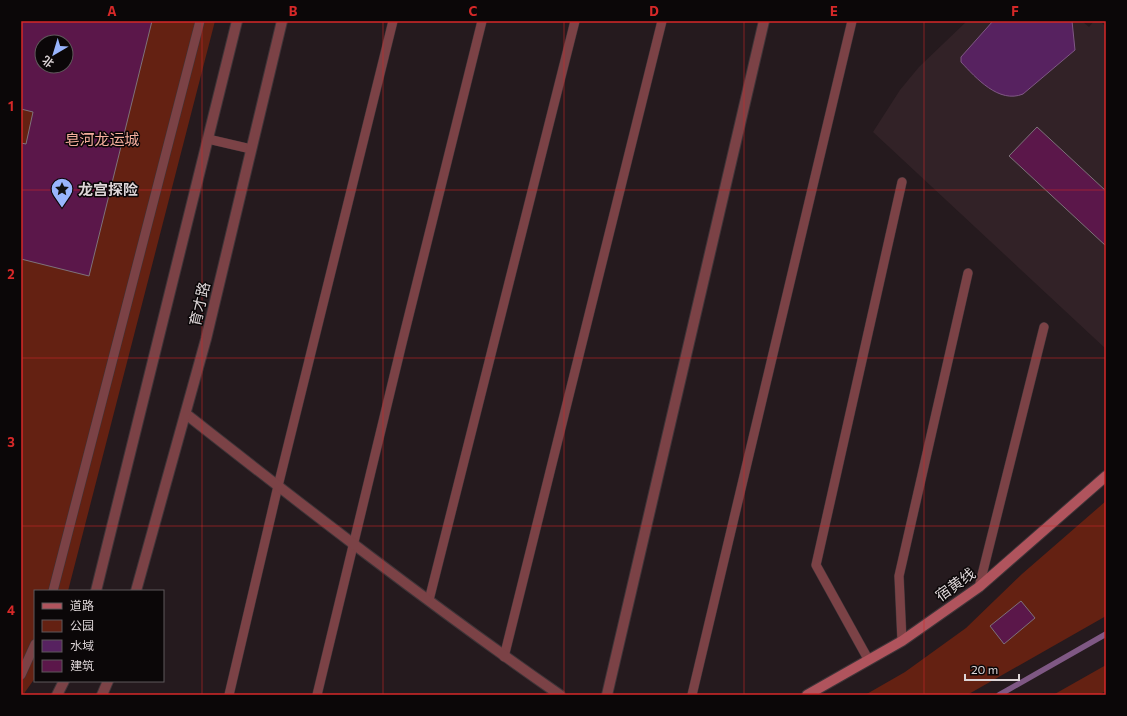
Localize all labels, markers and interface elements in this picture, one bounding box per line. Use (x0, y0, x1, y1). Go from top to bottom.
text: A (107, 3, 117, 19)
text: B (289, 3, 298, 19)
text: C (469, 3, 478, 19)
text: D (649, 3, 659, 19)
text: E (830, 3, 838, 19)
text: F (1011, 3, 1019, 19)
north arrow (34, 34, 74, 74)
text: 北 (39, 54, 56, 71)
text: 1 (8, 98, 14, 114)
park label: 皂河龙运城 (64, 130, 140, 148)
place icon: 龙宫探险 (49, 176, 75, 209)
place label: 龙宫探险 (78, 180, 138, 198)
text: 2 (7, 266, 15, 282)
street label: 育才路 (185, 280, 213, 328)
text: 3 (7, 434, 15, 450)
street label: 宿黄线 (932, 563, 978, 605)
legend (34, 590, 164, 682)
text: 道路 (70, 598, 94, 612)
text: 4 (7, 602, 15, 618)
text: 公园 (70, 618, 94, 632)
text: 水域 (70, 638, 94, 652)
scale bar (965, 656, 1019, 682)
text: 建筑 (70, 658, 94, 672)
text: 20 m (971, 662, 998, 676)

